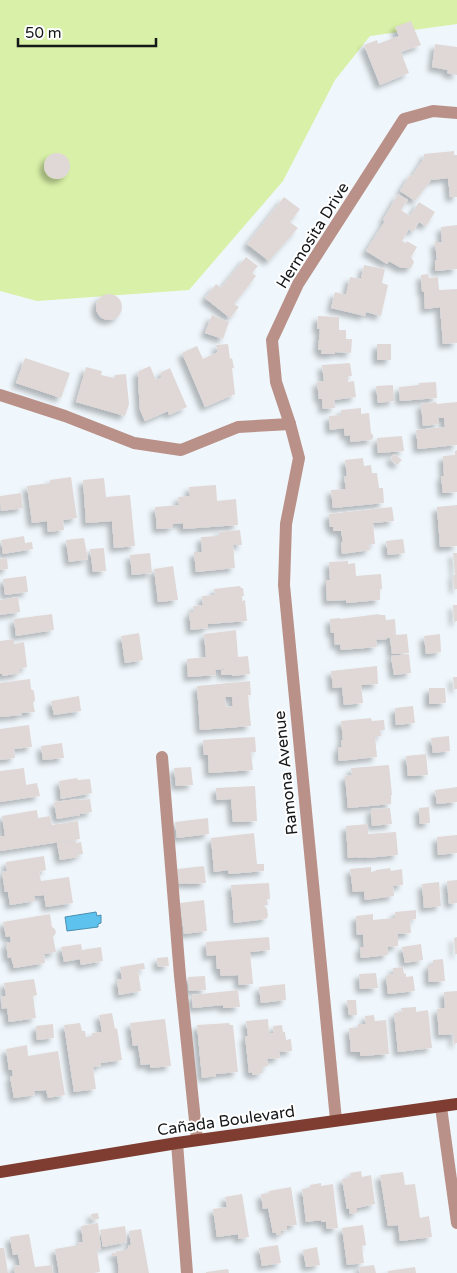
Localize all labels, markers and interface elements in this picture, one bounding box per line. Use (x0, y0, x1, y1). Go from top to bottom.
scale bar (18, 15, 155, 47)
text: 50 m (25, 24, 62, 42)
street label: Hermosita Drive (272, 179, 354, 292)
street label: Ramona Avenue (270, 710, 302, 836)
street label: Cañada Boulevard (156, 1101, 296, 1141)

